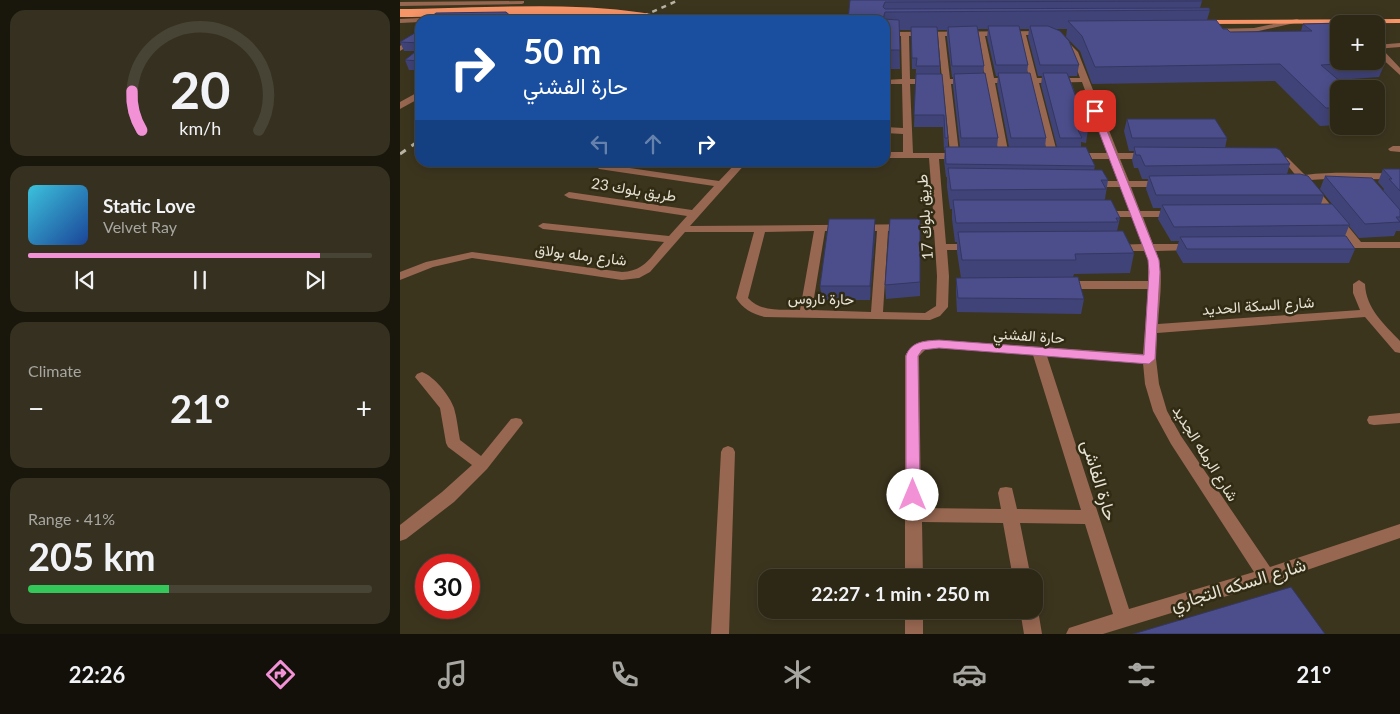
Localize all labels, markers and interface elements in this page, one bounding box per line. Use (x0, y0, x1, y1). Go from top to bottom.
map controls (1330, 15, 1385, 135)
button: + (1330, 15, 1385, 70)
text: 50 m (523, 29, 601, 71)
icon: right (440, 35, 505, 100)
text: 20 (170, 58, 230, 120)
text: حارة الفشني (523, 72, 628, 99)
button: − (1330, 80, 1385, 135)
pin (1074, 90, 1116, 132)
icon: arrive (1081, 97, 1109, 125)
text: km/h (179, 117, 221, 139)
icon: left (586, 130, 614, 158)
icon: ahead (639, 130, 667, 158)
icon: right (692, 130, 720, 158)
street label: طريق بلوك 23 (590, 173, 678, 207)
street label: طريق بلوك 17 (912, 173, 938, 261)
text: Static Love (103, 194, 195, 217)
text: Velvet Ray (103, 217, 177, 236)
street label: شارع رمله بولاق (534, 239, 628, 272)
icon: previous (71, 266, 99, 294)
icon: pause (186, 266, 214, 294)
icon: next (301, 266, 329, 294)
street label: حارة ناروس (788, 288, 854, 310)
street label: شارع السكة الحديد (1201, 292, 1315, 321)
street label: حارة الفشني (992, 324, 1065, 351)
text: Climate (28, 361, 81, 380)
text: 21° (170, 385, 230, 431)
text: − (28, 391, 44, 425)
text: + (356, 391, 372, 425)
street label: شارع الرمله الجديد (1167, 402, 1243, 506)
street label: حارة الفاشى (1076, 437, 1123, 523)
position arrow (886, 468, 938, 520)
text: Range · 41% (28, 509, 115, 528)
text: 205 km (28, 533, 156, 579)
street label: شارع السكه التجاري (1168, 553, 1310, 620)
speed limit sign: 30 (415, 554, 480, 619)
text: 22:27 · 1 min · 250 m (811, 582, 990, 605)
icon: directions (263, 657, 298, 692)
icon: music (435, 657, 470, 692)
icon: phone (607, 657, 642, 692)
icon: climate (780, 657, 815, 692)
icon: car (952, 657, 987, 692)
icon: filters (1124, 657, 1159, 692)
text: 22:26 (69, 661, 125, 688)
text: 21° (1297, 661, 1331, 688)

